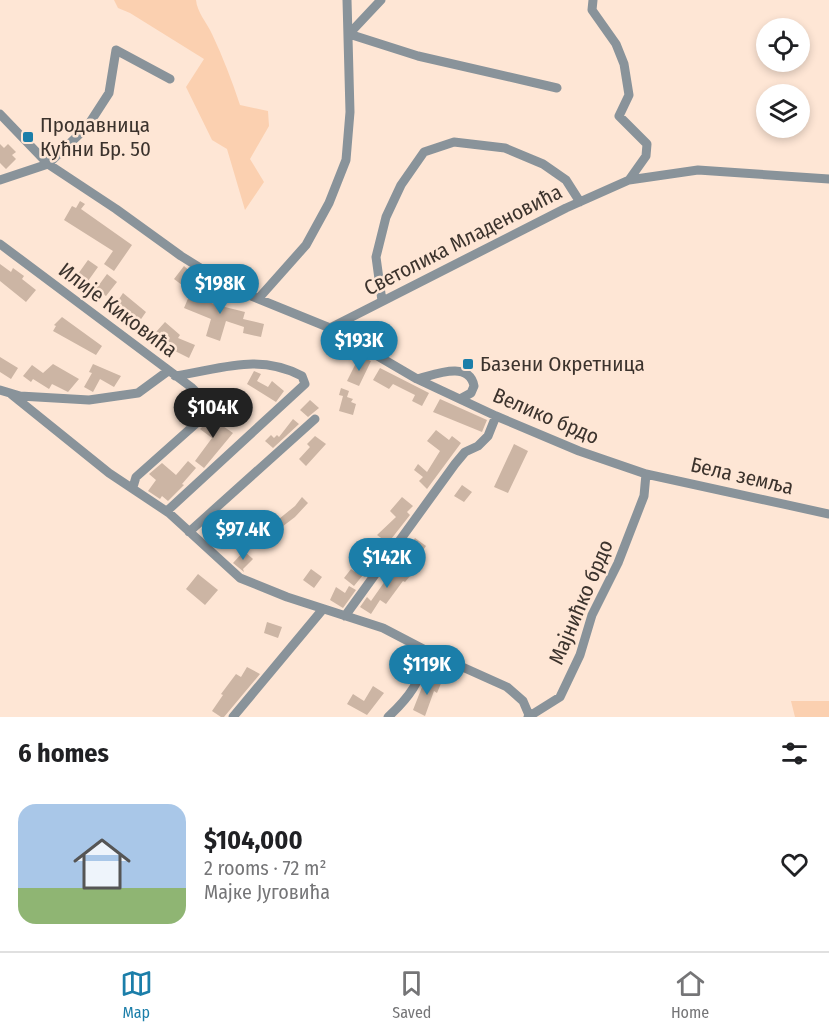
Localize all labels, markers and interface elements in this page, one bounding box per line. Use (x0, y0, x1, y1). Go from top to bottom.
map controls (756, 18, 810, 138)
button: locate (756, 18, 810, 72)
button: layers (756, 84, 810, 138)
place label: Продавница Кућни Бр. 50 (40, 112, 151, 162)
marker: Продавница Кућни Бр. 50 (21, 130, 35, 144)
street label: Светолика Младеновића (360, 179, 566, 301)
street label: Илије Киковића (54, 257, 182, 363)
pin: $198K (178, 264, 262, 315)
text: $198K (195, 271, 245, 295)
pin: $193K (317, 321, 401, 372)
text: $193K (335, 328, 383, 352)
place label: Базени Окретница (480, 351, 645, 377)
marker: Базени Окретница (461, 357, 475, 371)
street label: Велико брдо (489, 382, 603, 450)
pin: $104K (171, 388, 255, 439)
text: $104K (188, 395, 238, 419)
street label: Бела земља (688, 452, 796, 500)
pin: $97.4K (194, 510, 292, 561)
text: $97.4K (216, 517, 270, 541)
street label: Мајнићко брдо (543, 536, 619, 668)
pin: $142K (345, 538, 429, 589)
text: $142K (363, 545, 411, 569)
pin: $119K (385, 645, 469, 696)
text: $119K (403, 652, 451, 676)
icon: filters (778, 737, 811, 770)
text: 6 homes (18, 738, 109, 769)
text: $104,000 (204, 825, 303, 856)
icon: home (66, 828, 138, 900)
icon: heart (778, 848, 811, 881)
text: 2 rooms · 72 m² (204, 856, 326, 880)
text: Мајке Југовића (204, 880, 330, 904)
tab: Map (120, 967, 153, 1022)
tab: Saved (392, 967, 431, 1022)
tab: Home (671, 967, 709, 1022)

